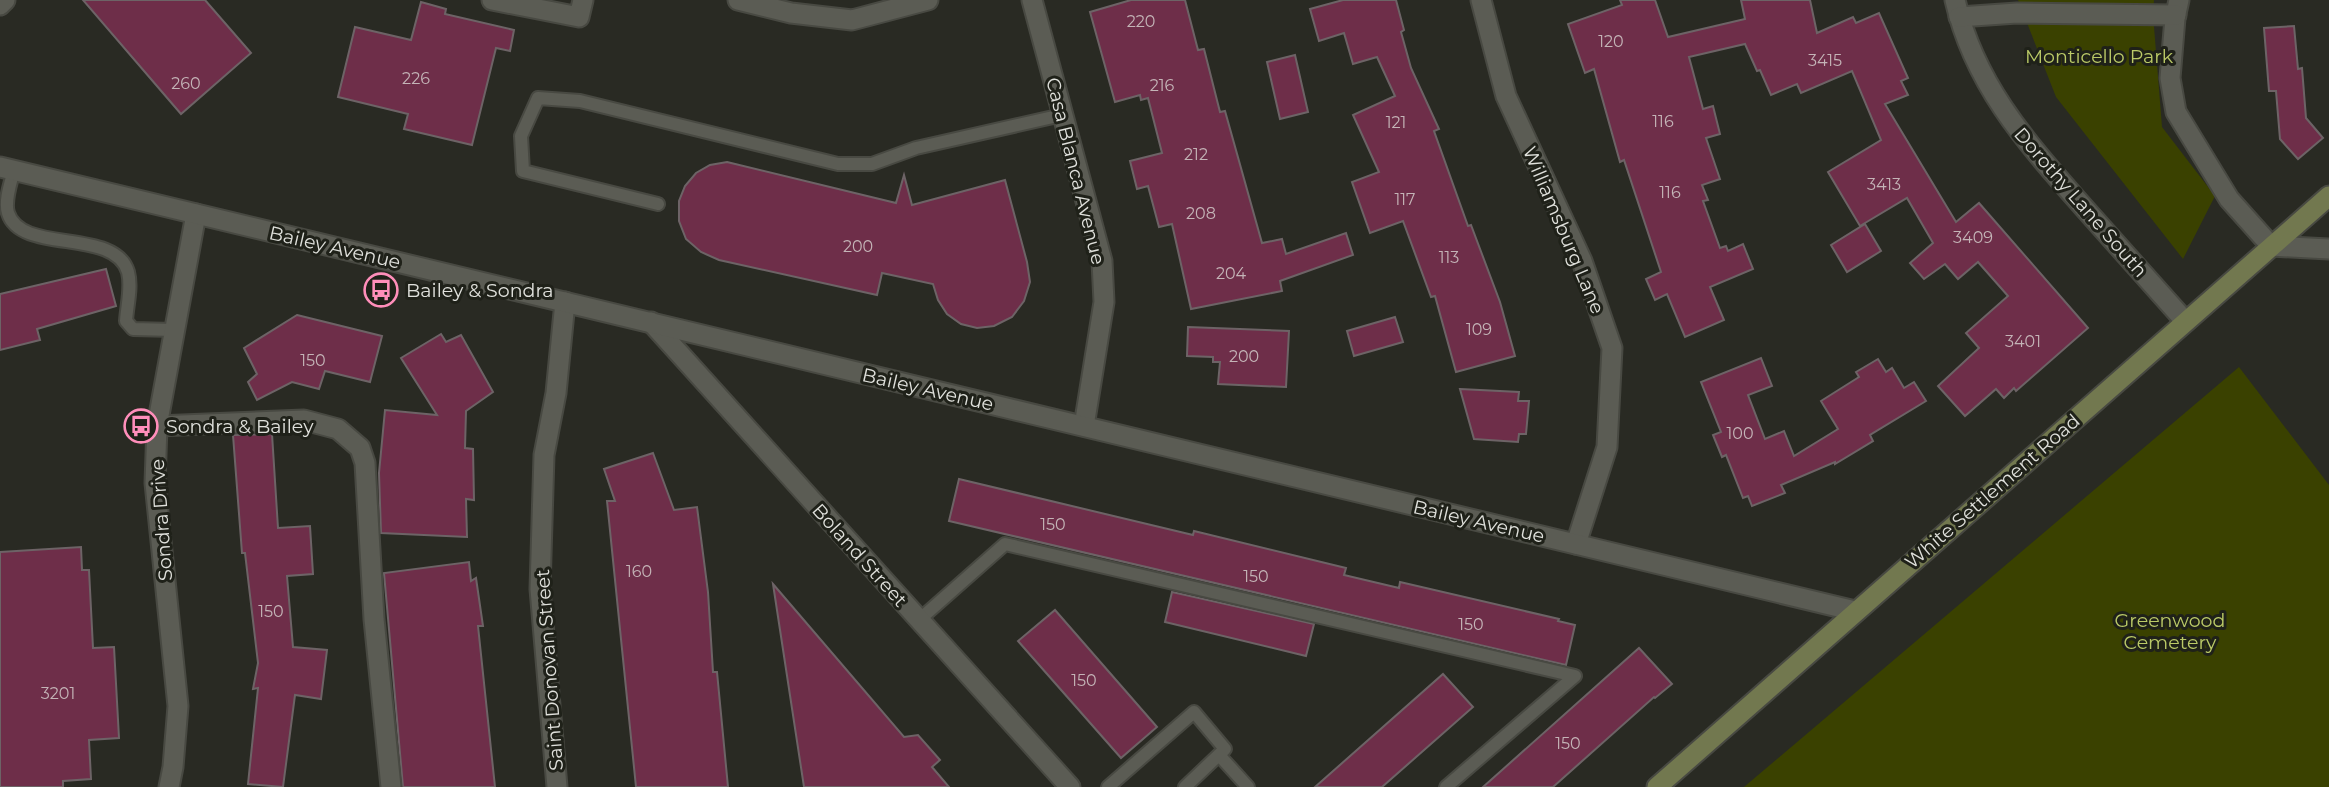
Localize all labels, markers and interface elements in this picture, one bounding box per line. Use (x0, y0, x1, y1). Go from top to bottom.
house number: 220 (1127, 12, 1155, 31)
house number: 120 (1598, 32, 1624, 51)
park label: Monticello Park (2025, 45, 2174, 68)
house number: 3415 (1808, 51, 1842, 70)
house number: 226 (402, 69, 430, 88)
house number: 260 (171, 74, 201, 93)
street label: Casa Blanca Avenue (1041, 75, 1110, 267)
house number: 216 (1150, 76, 1175, 95)
house number: 116 (1652, 112, 1674, 131)
house number: 121 (1386, 113, 1406, 132)
street label: Dorothy Lane South (2009, 123, 2152, 282)
street label: Williamsburg Lane (1518, 143, 1609, 317)
house number: 212 (1184, 145, 1208, 164)
house number: 3413 (1867, 175, 1901, 194)
house number: 116 (1659, 183, 1681, 202)
house number: 117 (1395, 190, 1415, 209)
house number: 208 (1186, 204, 1216, 223)
street label: Bailey Avenue (267, 221, 403, 274)
house number: 3409 (1953, 228, 1993, 247)
house number: 200 (843, 237, 873, 256)
house number: 113 (1439, 248, 1459, 267)
house number: 204 (1216, 264, 1247, 283)
bus stop icon: Bailey & Sondra (362, 271, 400, 309)
place label: Bailey & Sondra (406, 279, 553, 302)
house number: 109 (1466, 320, 1492, 339)
house number: 3401 (2005, 332, 2041, 351)
house number: 200 (1229, 347, 1259, 366)
house number: 150 (300, 351, 326, 370)
street label: Bailey Avenue (860, 363, 996, 416)
bus stop icon: Sondra & Bailey (122, 407, 160, 445)
street label: White Settlement Road (1900, 409, 2084, 574)
place label: Sondra & Bailey (166, 415, 314, 438)
house number: 100 (1727, 424, 1753, 443)
street label: Sondra Drive (146, 458, 177, 582)
street label: Bailey Avenue (1411, 495, 1547, 548)
street label: Boland Street (807, 499, 912, 612)
house number: 150 (1040, 515, 1066, 534)
house number: 160 (626, 562, 652, 581)
house number: 150 (1243, 567, 1269, 586)
street label: Saint Donovan Street (531, 568, 568, 772)
house number: 150 (258, 602, 284, 621)
park label: Greenwood Cemetery (2115, 609, 2225, 654)
house number: 150 (1458, 615, 1484, 634)
house number: 150 (1071, 671, 1097, 690)
house number: 3201 (41, 684, 75, 703)
house number: 150 (1555, 734, 1581, 753)

